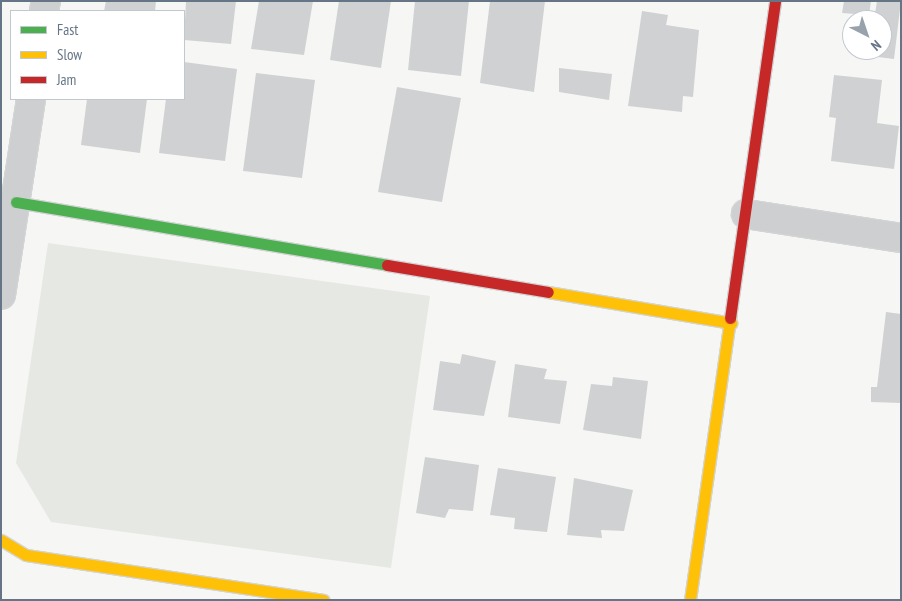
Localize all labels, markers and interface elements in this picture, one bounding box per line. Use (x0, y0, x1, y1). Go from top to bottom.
legend (10, 10, 185, 100)
north arrow (842, 10, 892, 60)
text: Fast (57, 20, 78, 39)
text: N (867, 36, 885, 55)
text: Slow (57, 45, 82, 64)
text: Jam (57, 70, 76, 89)

